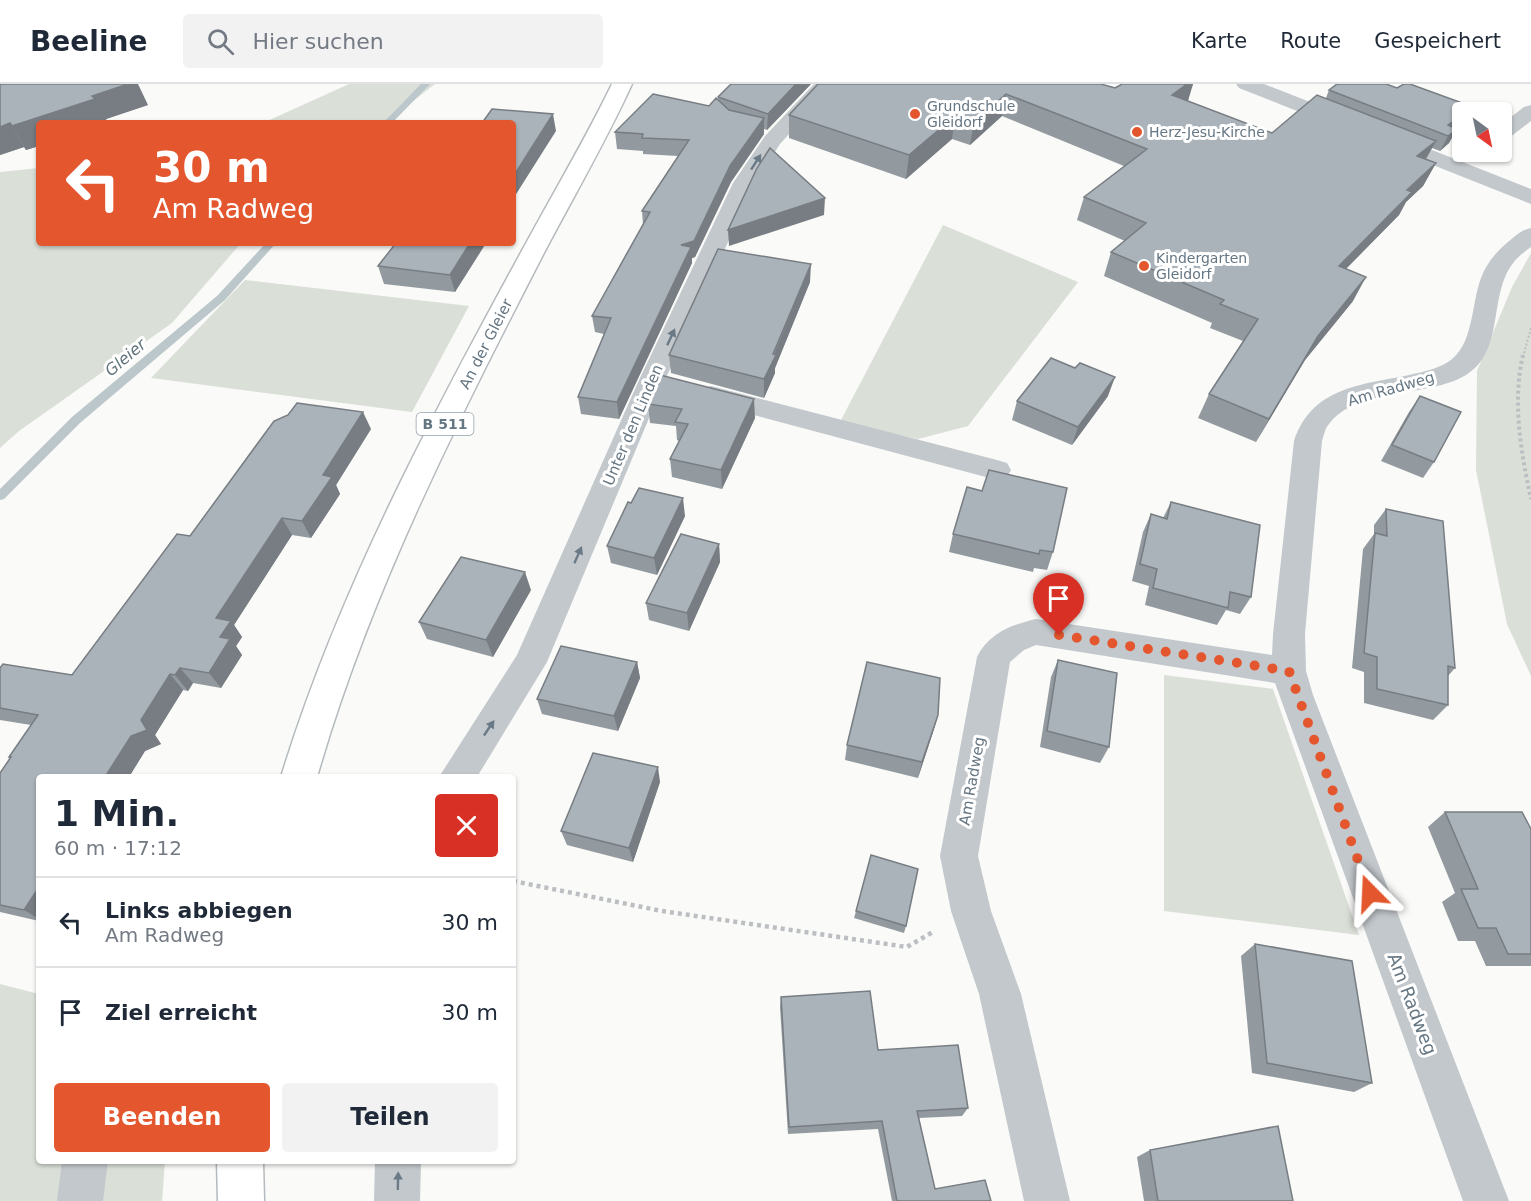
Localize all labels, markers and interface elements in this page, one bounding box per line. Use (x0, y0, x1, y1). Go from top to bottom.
search box (183, 14, 603, 68)
text: Beeline (30, 25, 147, 58)
icon: search (204, 25, 237, 58)
text: Hier suchen (252, 29, 384, 54)
text: Karte (1191, 29, 1247, 53)
text: Route (1280, 29, 1341, 53)
text: Gespeichert (1374, 29, 1501, 53)
place label: Grundschule Gleidorf (927, 98, 1015, 130)
north arrow (1452, 102, 1512, 162)
map controls (1452, 102, 1512, 162)
marker: Grundschule Gleidorf (908, 107, 922, 121)
place label: Herz-Jesu-Kirche (1149, 124, 1265, 140)
marker: Herz-Jesu-Kirche (1130, 125, 1144, 139)
text: 30 m (153, 143, 270, 192)
icon: left (54, 144, 132, 222)
one-way arrow (751, 154, 762, 170)
text: Am Radweg (153, 193, 314, 224)
place label: Kindergarten Gleidorf (1156, 250, 1247, 282)
marker: Kindergarten Gleidorf (1137, 259, 1151, 273)
street label: An der Gleier (456, 295, 517, 392)
one-way arrow (667, 329, 676, 346)
water label: Gleier (101, 334, 151, 380)
street label: Unter den Linden (599, 362, 667, 488)
street label: Am Radweg (1346, 368, 1436, 410)
road number: B 511 (416, 413, 474, 435)
one-way arrow (574, 546, 583, 564)
pin (1033, 573, 1084, 635)
icon: arrive (1042, 582, 1075, 615)
one-way arrow (483, 720, 494, 736)
street label: Am Radweg (955, 735, 989, 827)
text: 1 Min. (54, 793, 179, 834)
button: close (435, 794, 498, 857)
text: 60 m · 17:12 (54, 836, 182, 860)
position arrow (1338, 861, 1402, 925)
text: Links abbiegen (105, 898, 293, 923)
icon: left (54, 906, 87, 939)
text: 30 m (442, 910, 498, 935)
text: Am Radweg (105, 923, 224, 947)
street label: Am Radweg (1383, 950, 1442, 1058)
icon: arrive (54, 996, 87, 1029)
text: Ziel erreicht (105, 1000, 257, 1025)
text: 30 m (442, 1000, 498, 1025)
button: Beenden (54, 1083, 270, 1152)
button: Teilen (282, 1083, 498, 1152)
one-way arrow (393, 1171, 402, 1190)

